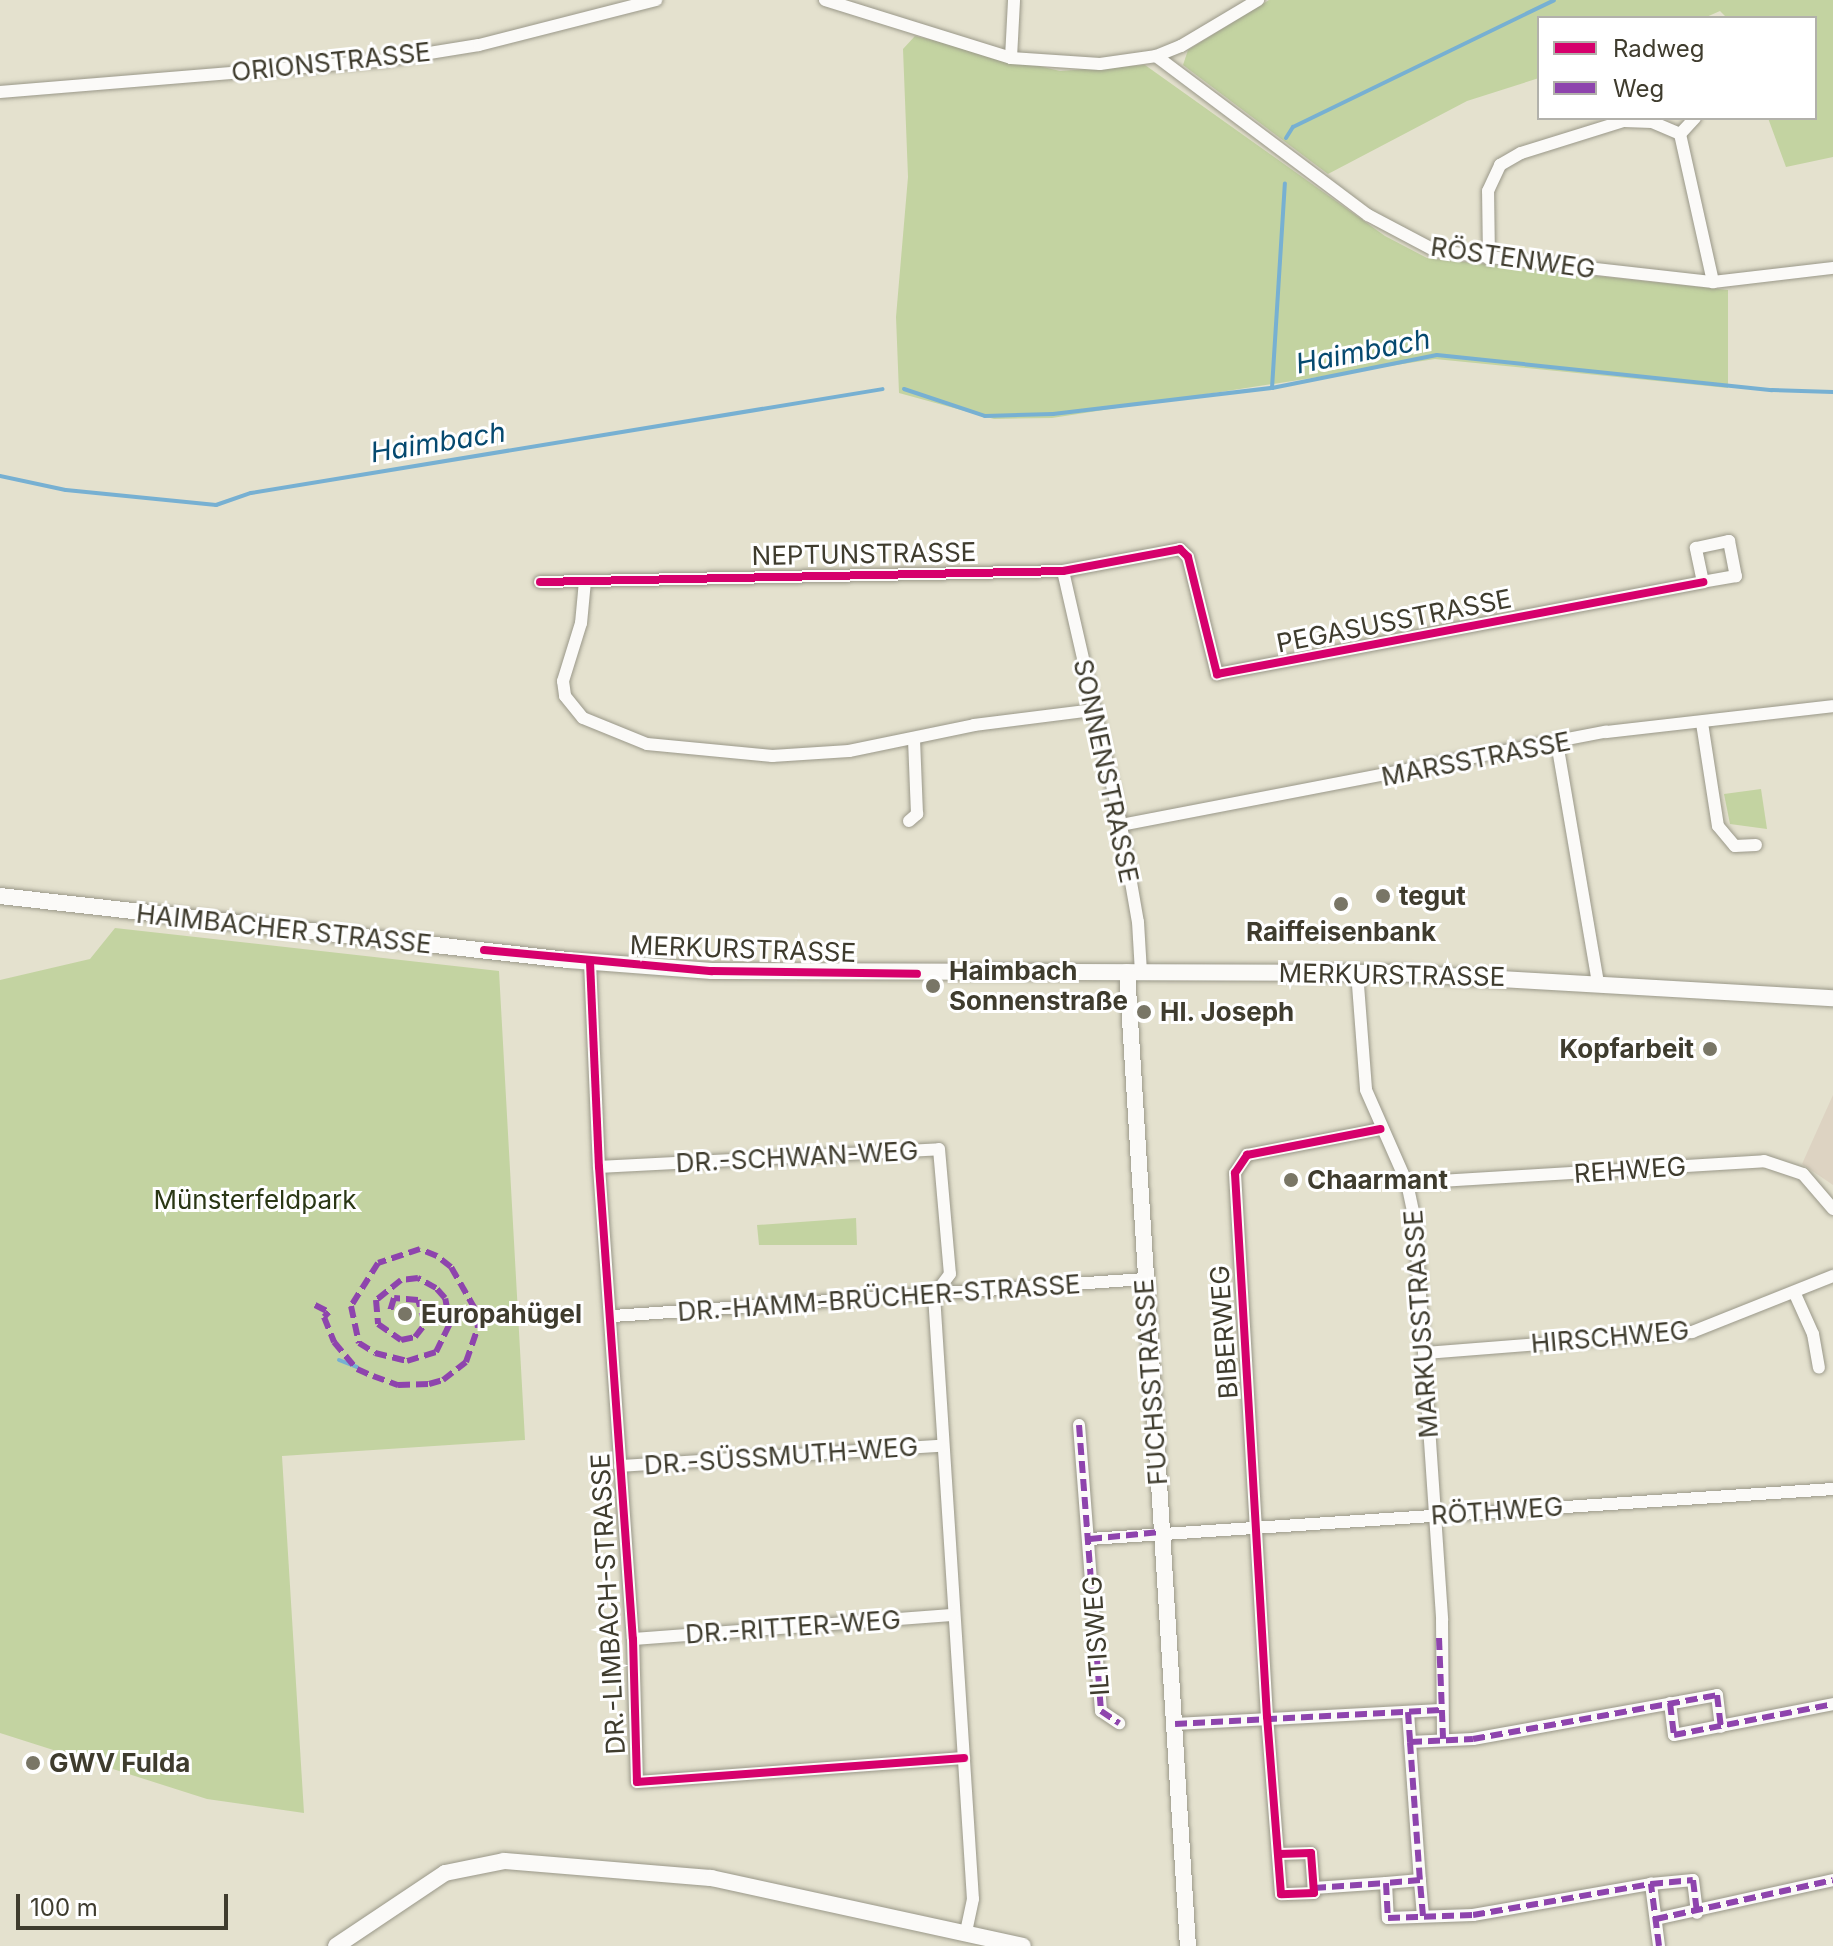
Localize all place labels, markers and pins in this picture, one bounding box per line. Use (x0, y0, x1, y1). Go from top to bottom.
place label: tegut (1399, 880, 1466, 912)
marker: tegut (1374, 887, 1392, 905)
marker: Raiffeisenbank (1332, 895, 1350, 913)
place label: Raiffeisenbank (1246, 916, 1436, 948)
place label: Haimbach Sonnenstraße (949, 955, 1128, 1016)
marker: Haimbach Sonnenstraße (924, 977, 942, 995)
place label: Hl. Joseph (1160, 996, 1295, 1028)
marker: Hl. Joseph (1135, 1003, 1153, 1021)
place label: Kopfarbeit (1560, 1033, 1694, 1065)
marker: Kopfarbeit (1701, 1040, 1719, 1058)
place label: Chaarmant (1307, 1164, 1448, 1196)
marker: Chaarmant (1282, 1171, 1300, 1189)
place label: Europahügel (421, 1298, 582, 1330)
marker: Europahügel (396, 1305, 414, 1323)
place label: GWV Fulda (49, 1747, 190, 1779)
marker: GWV Fulda (24, 1754, 42, 1772)

